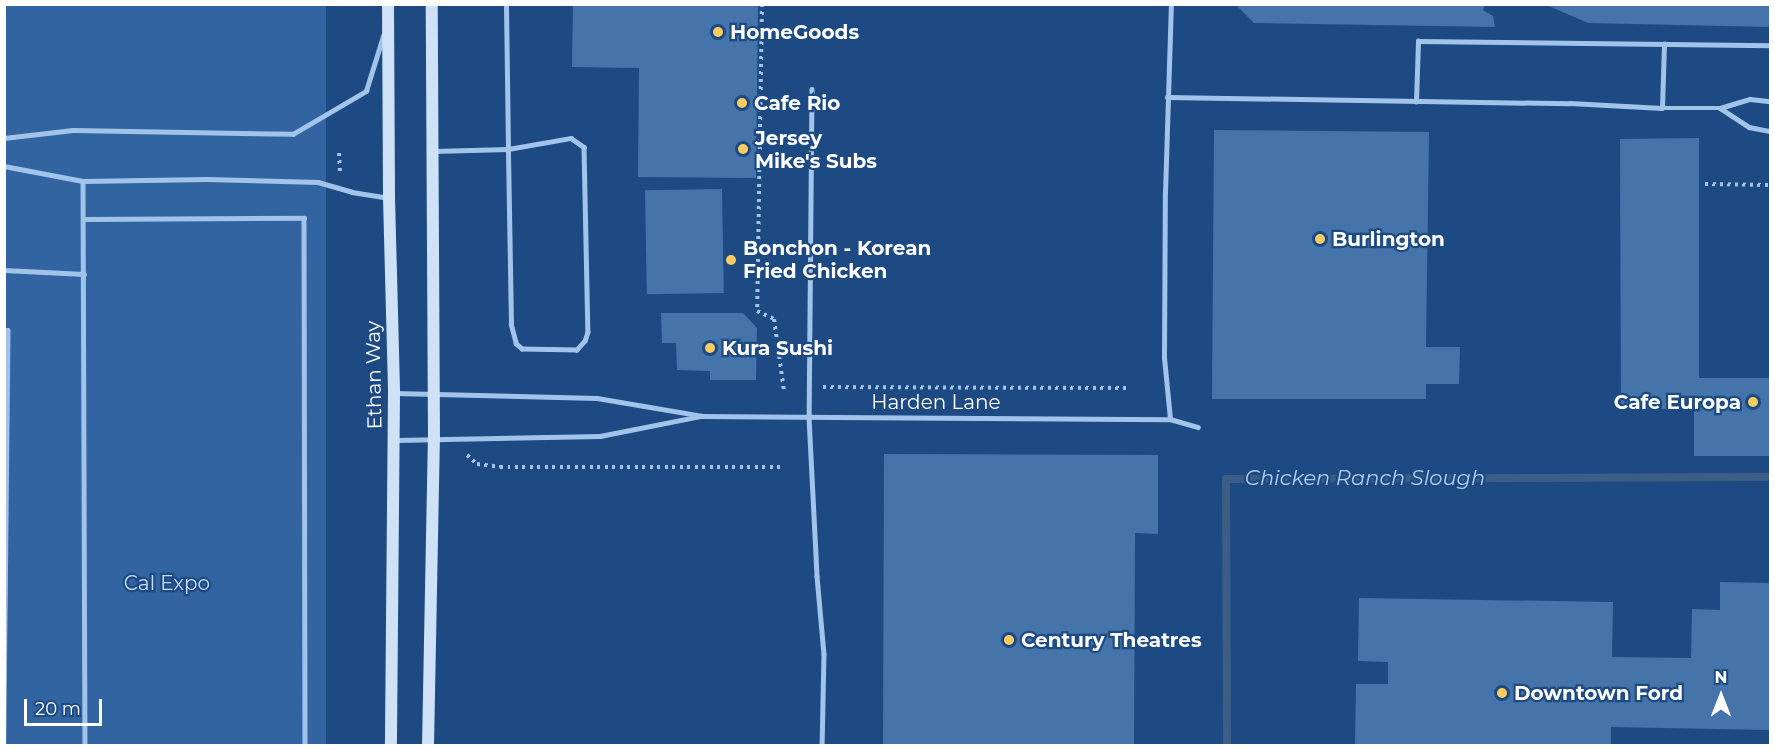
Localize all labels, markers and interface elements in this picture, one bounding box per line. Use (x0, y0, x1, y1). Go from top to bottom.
place label: HomeGoods (730, 20, 859, 44)
marker: HomeGoods (711, 25, 725, 39)
place label: Cafe Rio (754, 91, 840, 115)
marker: Cafe Rio (735, 96, 749, 110)
place label: Jersey Mike's Subs (755, 126, 877, 173)
marker: Jersey Mike's Subs (736, 142, 750, 156)
place label: Burlington (1332, 227, 1445, 251)
marker: Burlington (1313, 232, 1327, 246)
place label: Bonchon - Korean Fried Chicken (743, 237, 931, 284)
marker: Bonchon - Korean Fried Chicken (724, 253, 738, 267)
street label: Ethan Way (361, 320, 387, 430)
place label: Kura Sushi (722, 336, 833, 360)
marker: Kura Sushi (703, 341, 717, 355)
street label: Harden Lane (871, 390, 1001, 414)
place label: Cafe Europa (1614, 390, 1741, 414)
marker: Cafe Europa (1746, 395, 1760, 409)
water label: Chicken Ranch Slough (1245, 465, 1485, 491)
park label: Cal Expo (124, 571, 210, 595)
place label: Century Theatres (1021, 628, 1202, 652)
marker: Century Theatres (1002, 633, 1016, 647)
north arrow (1691, 666, 1751, 726)
text: N (1715, 668, 1727, 687)
place label: Downtown Ford (1514, 681, 1683, 705)
marker: Downtown Ford (1495, 686, 1509, 700)
scale bar (27, 687, 105, 725)
text: 20 m (35, 698, 81, 720)

